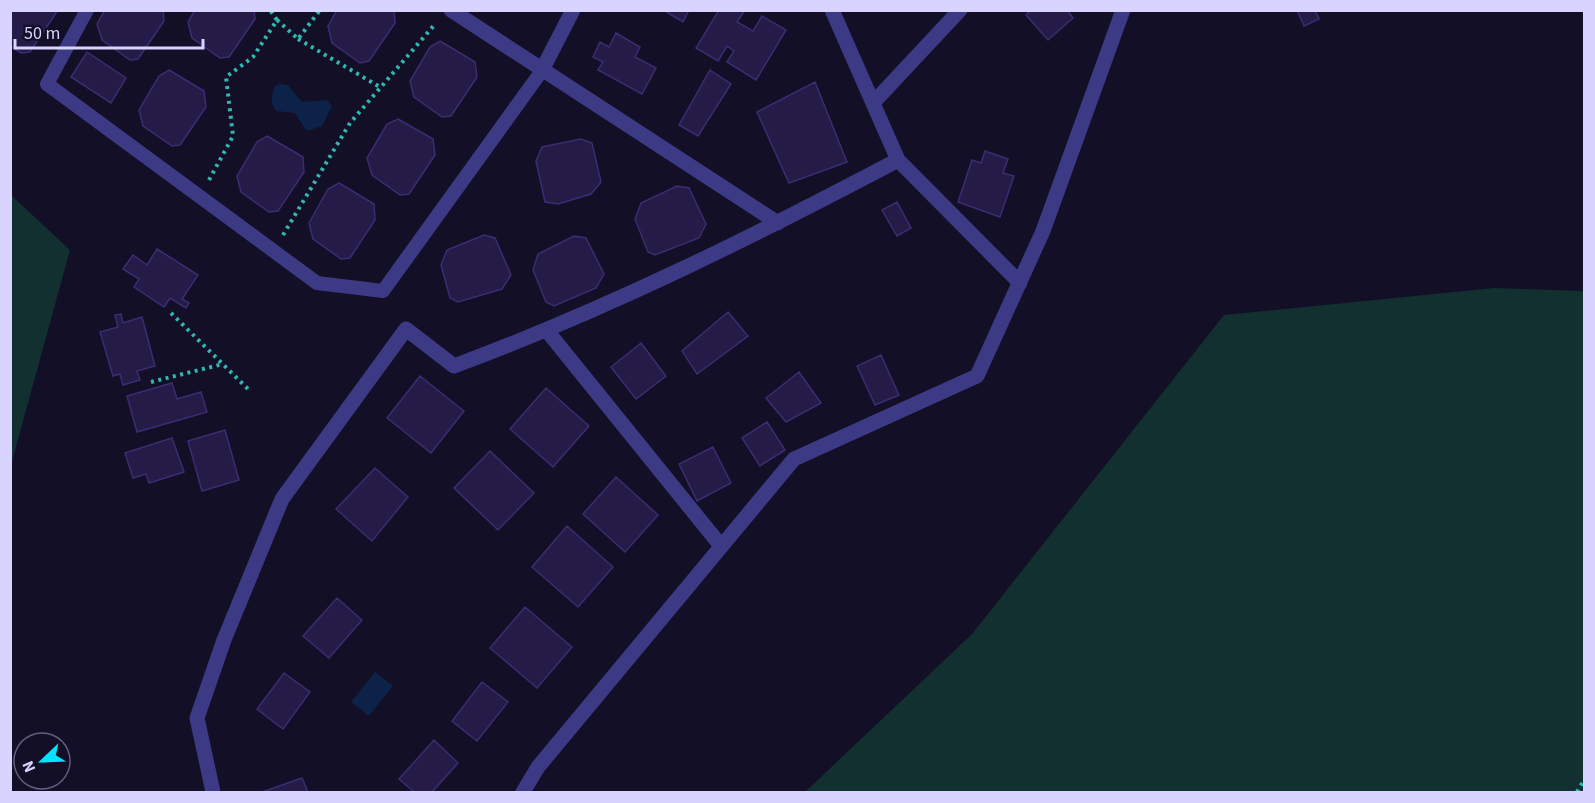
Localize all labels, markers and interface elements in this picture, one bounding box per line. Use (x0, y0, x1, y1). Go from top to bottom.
scale bar (15, 12, 202, 50)
text: 50 m (24, 21, 60, 46)
north arrow (12, 731, 72, 791)
text: N (17, 757, 41, 776)

